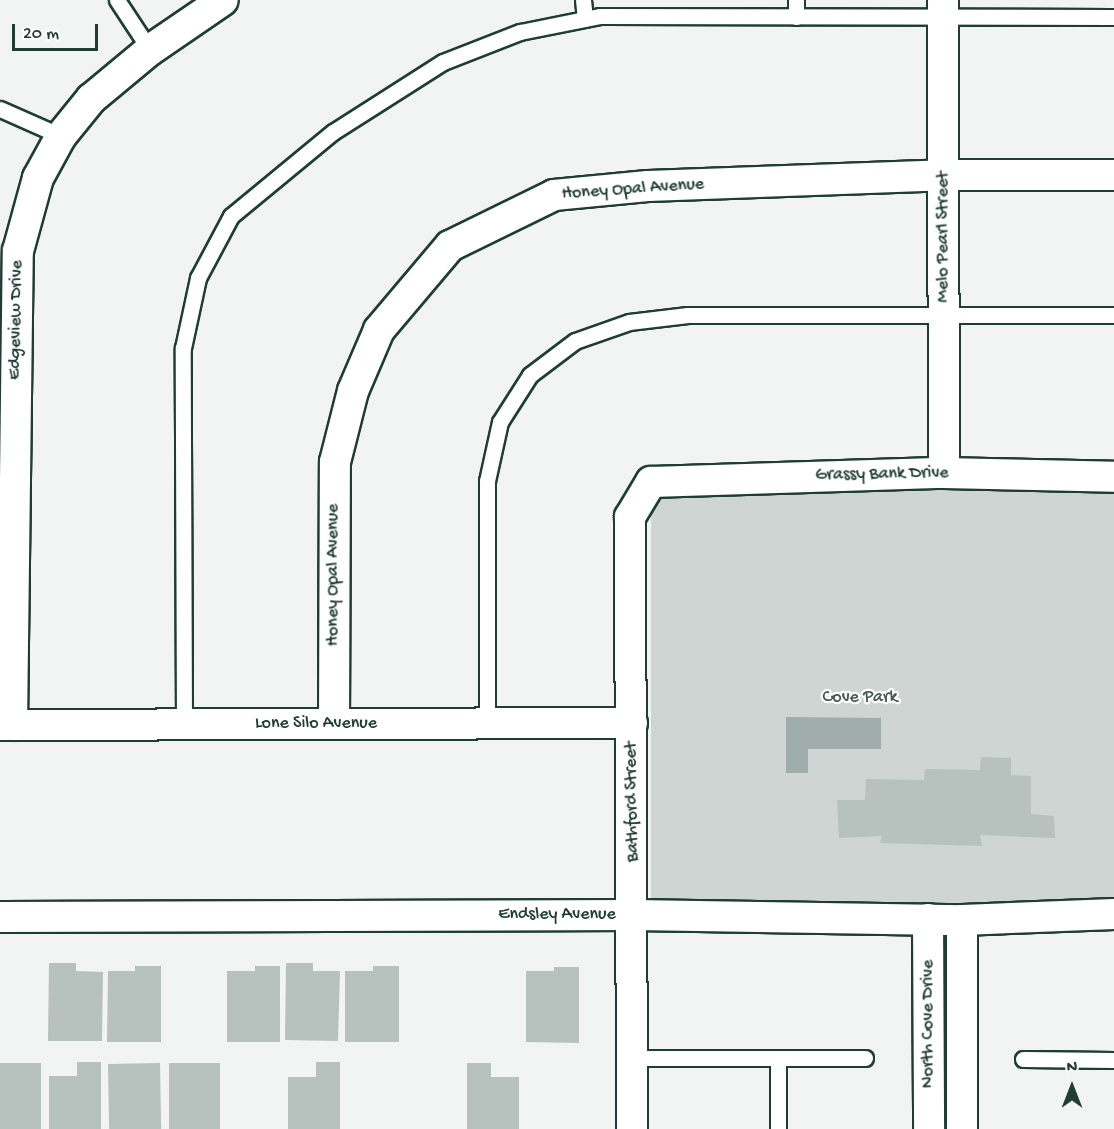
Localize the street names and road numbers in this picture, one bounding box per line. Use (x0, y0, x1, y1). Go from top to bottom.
street label: Melo Pearl Street (933, 171, 955, 303)
street label: Honey Opal Avenue (561, 174, 705, 206)
street label: Edgeview Drive (5, 260, 29, 380)
street label: Grassy Bank Drive (815, 463, 949, 487)
street label: Honey Opal Avenue (323, 504, 345, 646)
street label: Lone Silo Avenue (255, 713, 377, 735)
street label: Bathford Street (621, 742, 645, 862)
street label: Endsley Avenue (498, 904, 616, 926)
street label: North Cove Drive (918, 960, 940, 1088)

